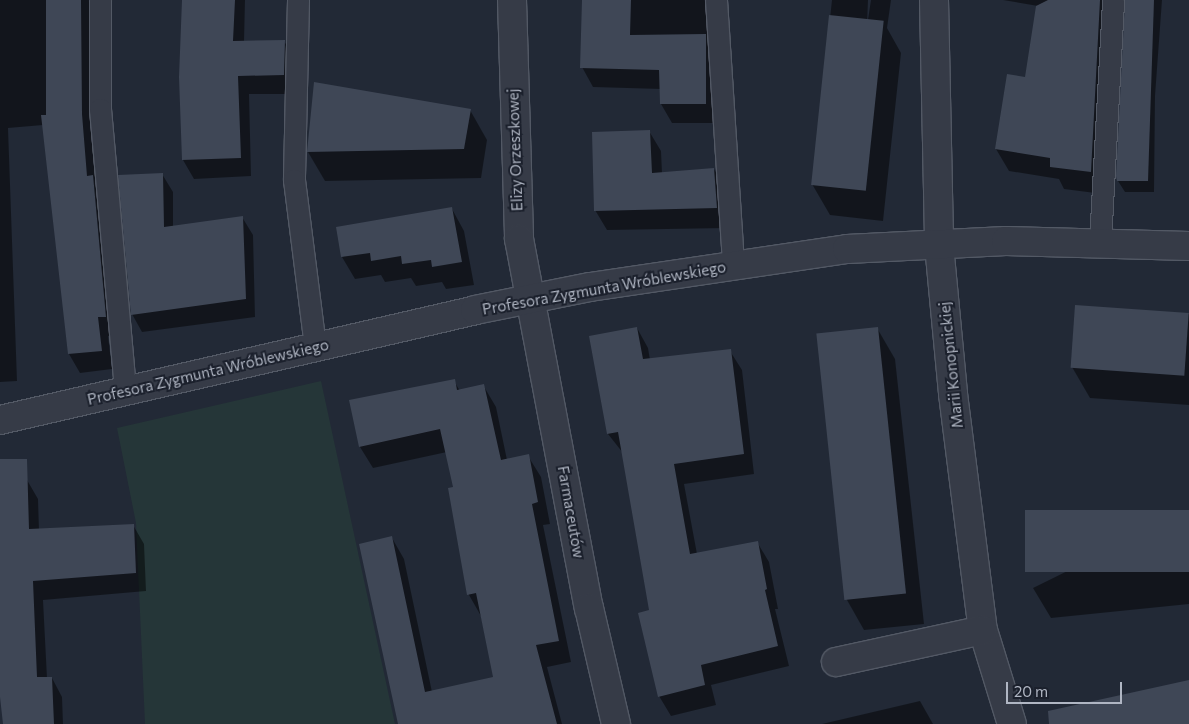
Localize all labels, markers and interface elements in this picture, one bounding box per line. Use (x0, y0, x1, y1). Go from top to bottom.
street label: Elizy Orzeszkowej (504, 88, 526, 212)
street label: Profesora Zygmunta Wróblewskiego (481, 258, 727, 318)
street label: Marii Konopnickiej (935, 301, 967, 429)
street label: Profesora Zygmunta Wróblewskiego (86, 335, 330, 409)
street label: Farmaceutów (554, 464, 588, 560)
scale bar (1009, 672, 1125, 704)
text: 20 m (1014, 682, 1048, 700)

